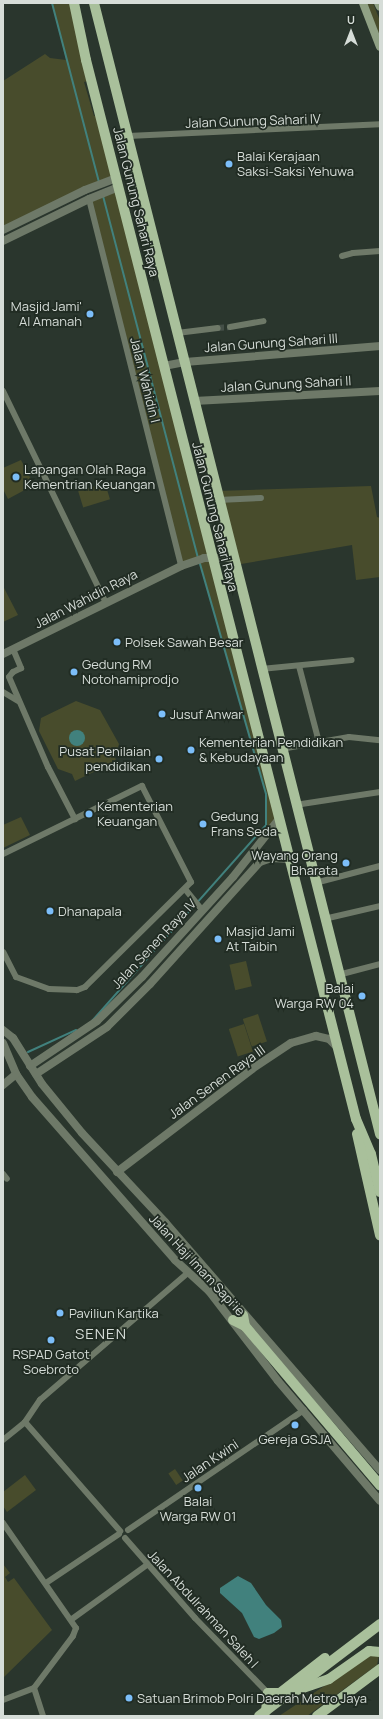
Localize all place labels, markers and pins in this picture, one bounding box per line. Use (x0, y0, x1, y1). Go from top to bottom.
place label: Balai Kerajaan Saksi-Saksi Yehuwa (237, 149, 354, 180)
marker: Balai Kerajaan Saksi-Saksi Yehuwa (224, 159, 234, 169)
place label: Masjid Jami' Al Amanah (11, 299, 82, 330)
marker: Masjid Jami' Al Amanah (85, 309, 95, 319)
place label: Lapangan Olah Raga Kementrian Keuangan (24, 462, 155, 493)
marker: Lapangan Olah Raga Kementrian Keuangan (11, 472, 21, 482)
place label: Polsek Sawah Besar (125, 634, 243, 650)
marker: Polsek Sawah Besar (112, 637, 122, 647)
place label: Gedung RM Notohamiprodjo (82, 657, 179, 688)
marker: Gedung RM Notohamiprodjo (69, 667, 79, 677)
place label: Jusuf Anwar (170, 706, 243, 722)
marker: Jusuf Anwar (157, 709, 167, 719)
place label: Kementerian Pendidikan & Kebudayaan (199, 735, 343, 766)
place label: Pusat Penilaian pendidikan (59, 744, 151, 775)
marker: Kementerian Pendidikan & Kebudayaan (186, 745, 196, 755)
marker: Pusat Penilaian pendidikan (154, 754, 164, 764)
place label: Kementerian Keuangan (97, 799, 173, 830)
marker: Kementerian Keuangan (84, 809, 94, 819)
place label: Gedung Frans Seda (211, 809, 277, 840)
marker: Gedung Frans Seda (198, 819, 208, 829)
place label: Wayang Orang Bharata (251, 848, 338, 879)
marker: Wayang Orang Bharata (341, 858, 351, 868)
place label: Dhanapala (58, 903, 122, 919)
marker: Dhanapala (45, 906, 55, 916)
place label: Masjid Jami At Taibin (226, 924, 295, 955)
marker: Masjid Jami At Taibin (213, 934, 223, 944)
place label: Balai Warga RW 04 (275, 981, 354, 1012)
marker: Balai Warga RW 04 (357, 991, 367, 1001)
place label: Paviliun Kartika (69, 1305, 159, 1321)
marker: Paviliun Kartika (54, 1307, 66, 1319)
marker: RSPAD Gatot Soebroto (45, 1334, 57, 1346)
place label: RSPAD Gatot Soebroto (12, 1347, 90, 1378)
marker: Gereja GSJA (290, 1420, 300, 1430)
place label: Gereja GSJA (258, 1431, 332, 1447)
marker: Balai Warga RW 01 (193, 1483, 203, 1493)
place label: Balai Warga RW 01 (160, 1494, 236, 1525)
place label: Satuan Brimob Polri Daerah Metro Jaya (137, 1690, 367, 1706)
marker: Satuan Brimob Polri Daerah Metro Jaya (124, 1693, 134, 1703)

